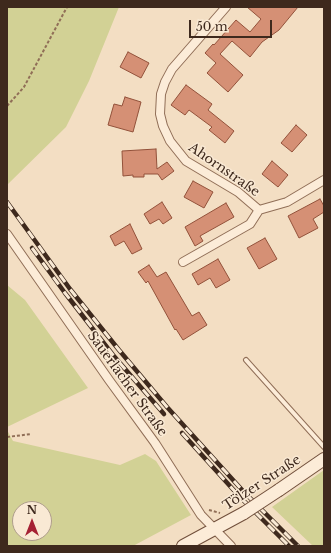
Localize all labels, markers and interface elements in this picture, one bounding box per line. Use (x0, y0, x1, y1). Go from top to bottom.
scale bar (191, 12, 274, 38)
text: 50 m (196, 19, 228, 34)
street label: Ahornstraße (185, 140, 263, 200)
street label: Sauerlacher Straße (84, 329, 170, 439)
street label: Tölzer Straße (220, 452, 304, 514)
north arrow (12, 501, 52, 541)
text: N (27, 503, 37, 517)

